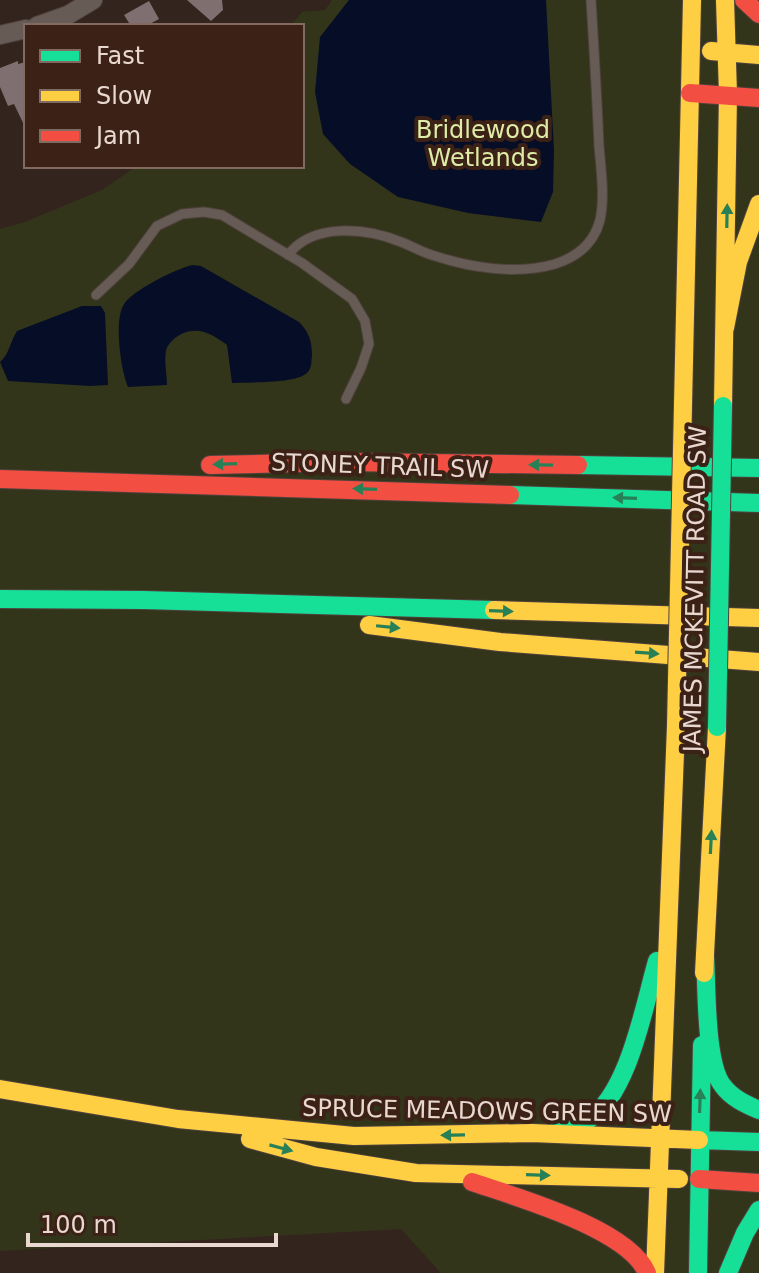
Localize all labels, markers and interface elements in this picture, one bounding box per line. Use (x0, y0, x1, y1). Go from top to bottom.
legend (24, 24, 304, 168)
text: Fast (96, 42, 144, 70)
text: Slow (96, 82, 152, 110)
park label: Bridlewood Wetlands (416, 116, 550, 172)
text: Jam (94, 122, 141, 150)
one-way arrow (721, 203, 733, 228)
street label: JAMES MCKEVITT ROAD SW (678, 425, 712, 755)
street label: STONEY TRAIL SW (271, 448, 489, 484)
one-way arrow (212, 458, 237, 471)
one-way arrow (528, 458, 553, 471)
one-way arrow (352, 483, 377, 495)
one-way arrow (612, 491, 637, 504)
one-way arrow (489, 604, 514, 617)
one-way arrow (376, 621, 401, 634)
one-way arrow (635, 647, 660, 660)
one-way arrow (705, 829, 718, 854)
one-way arrow (694, 1088, 707, 1113)
street label: SPRUCE MEADOWS GREEN SW (302, 1094, 672, 1128)
one-way arrow (440, 1128, 465, 1141)
one-way arrow (268, 1142, 293, 1154)
one-way arrow (526, 1169, 551, 1182)
scale bar (28, 1197, 276, 1247)
text: 100 m (40, 1211, 117, 1239)

